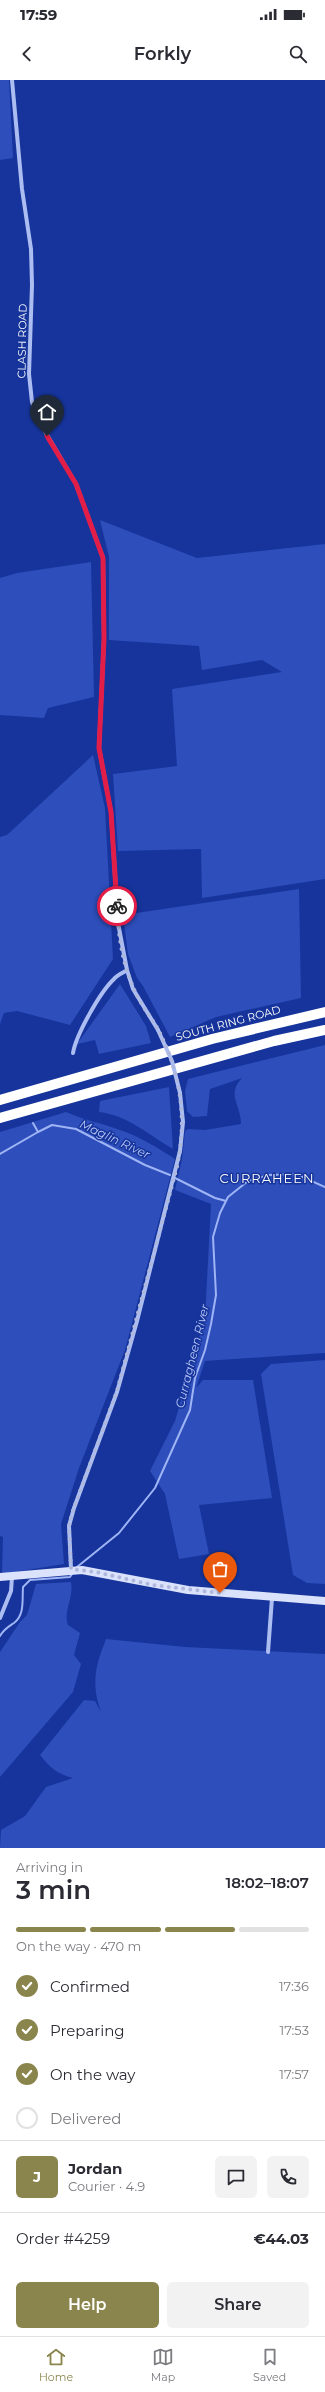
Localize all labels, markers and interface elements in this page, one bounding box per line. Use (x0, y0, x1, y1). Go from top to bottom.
text: 17:59 (20, 5, 57, 24)
icon: back (16, 43, 38, 65)
text: Forkly (134, 43, 191, 65)
icon: search (287, 43, 309, 65)
street label: CLASH ROAD (14, 303, 30, 379)
pin (30, 395, 64, 436)
icon: home (36, 401, 58, 423)
courier (97, 886, 137, 926)
icon: bike (106, 895, 128, 917)
street label: SOUTH RING ROAD (174, 1002, 282, 1044)
water label: Maglin River (77, 1116, 153, 1162)
district label: CURRAHEEN (219, 1170, 315, 1186)
water label: Curragheen River (172, 1302, 212, 1409)
pin (203, 1552, 237, 1593)
icon: bag (209, 1558, 231, 1580)
text: Arriving in (16, 1859, 83, 1875)
text: 18:02–18:07 (226, 1873, 309, 1892)
text: 3 min (16, 1874, 91, 1906)
text: On the way · 470 m (16, 1938, 141, 1954)
icon: check (16, 1975, 38, 1997)
text: Confirmed (50, 1977, 130, 1996)
text: 17:36 (279, 1978, 309, 1994)
icon: check (16, 2019, 38, 2041)
text: Preparing (50, 2021, 125, 2040)
text: 17:53 (280, 2022, 309, 2038)
icon: check (16, 2063, 38, 2085)
text: On the way (50, 2065, 135, 2084)
text: 17:57 (279, 2066, 309, 2082)
text: Delivered (50, 2109, 122, 2128)
button: chat (215, 2156, 257, 2198)
button: phone (267, 2156, 309, 2198)
text: Jordan (68, 2159, 122, 2178)
text: J (33, 2167, 41, 2186)
text: Courier · 4.9 (68, 2178, 145, 2194)
text: Order #4259 (16, 2229, 110, 2248)
text: €44.03 (253, 2229, 309, 2248)
button: Help (16, 2282, 159, 2328)
button: Share (167, 2282, 309, 2328)
tab: Home (39, 2346, 73, 2384)
tab: Map (151, 2346, 175, 2384)
tab: Saved (253, 2346, 286, 2384)

